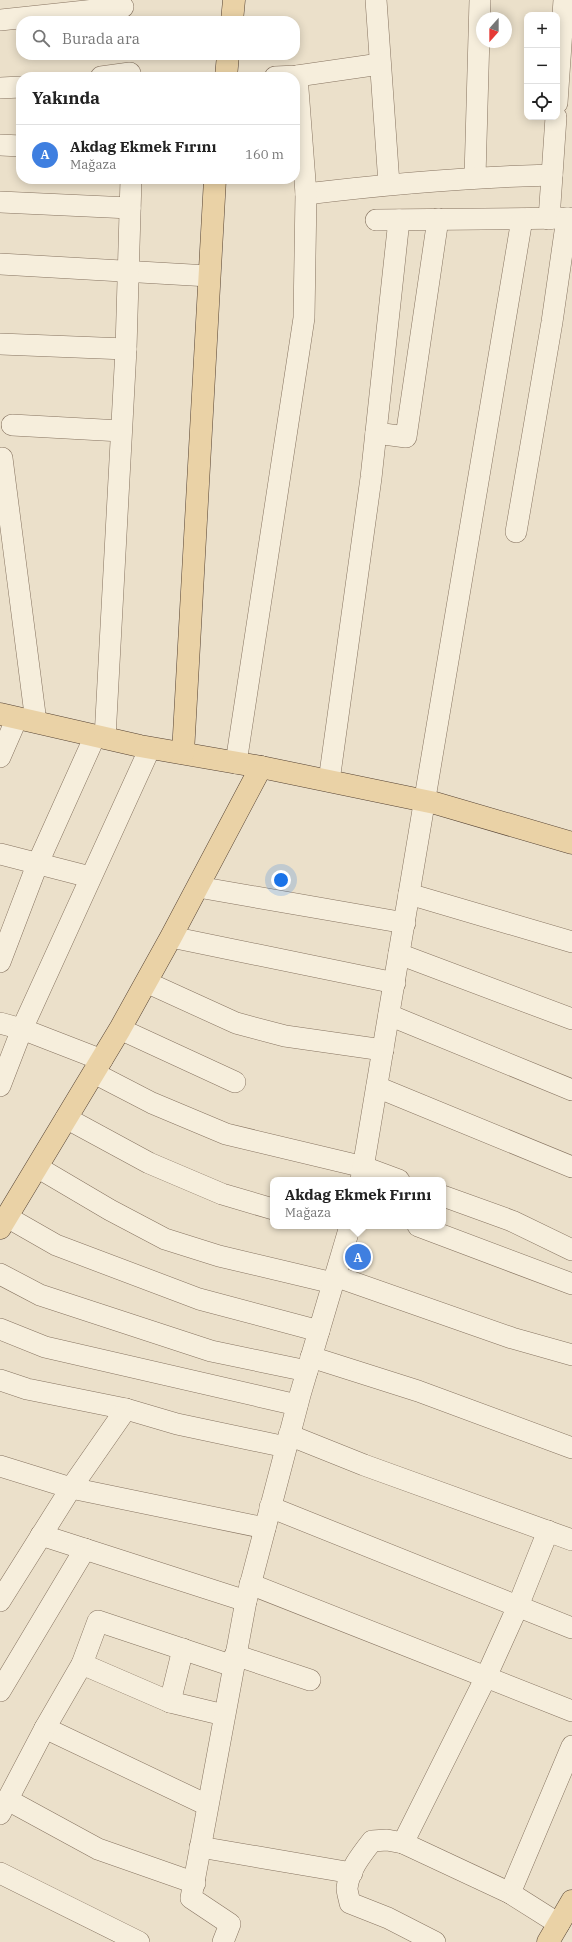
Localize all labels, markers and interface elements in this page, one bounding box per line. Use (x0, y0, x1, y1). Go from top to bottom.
north arrow (476, 12, 512, 48)
map controls (524, 12, 560, 120)
button: + (524, 12, 560, 48)
search box (16, 16, 300, 60)
icon: search (30, 27, 52, 49)
text: Burada ara (62, 29, 140, 48)
button: − (524, 48, 560, 84)
button: locate (524, 84, 560, 120)
text: Yakında (32, 87, 100, 109)
text: Akdag Ekmek Fırını (70, 137, 216, 156)
text: A (40, 146, 50, 163)
text: 160 m (245, 146, 284, 163)
text: Mağaza (70, 156, 116, 173)
your location (271, 870, 291, 890)
popup (270, 1177, 446, 1229)
text: Akdag Ekmek Fırını (285, 1185, 431, 1204)
text: Mağaza (285, 1204, 331, 1221)
pin: A (345, 1242, 371, 1272)

